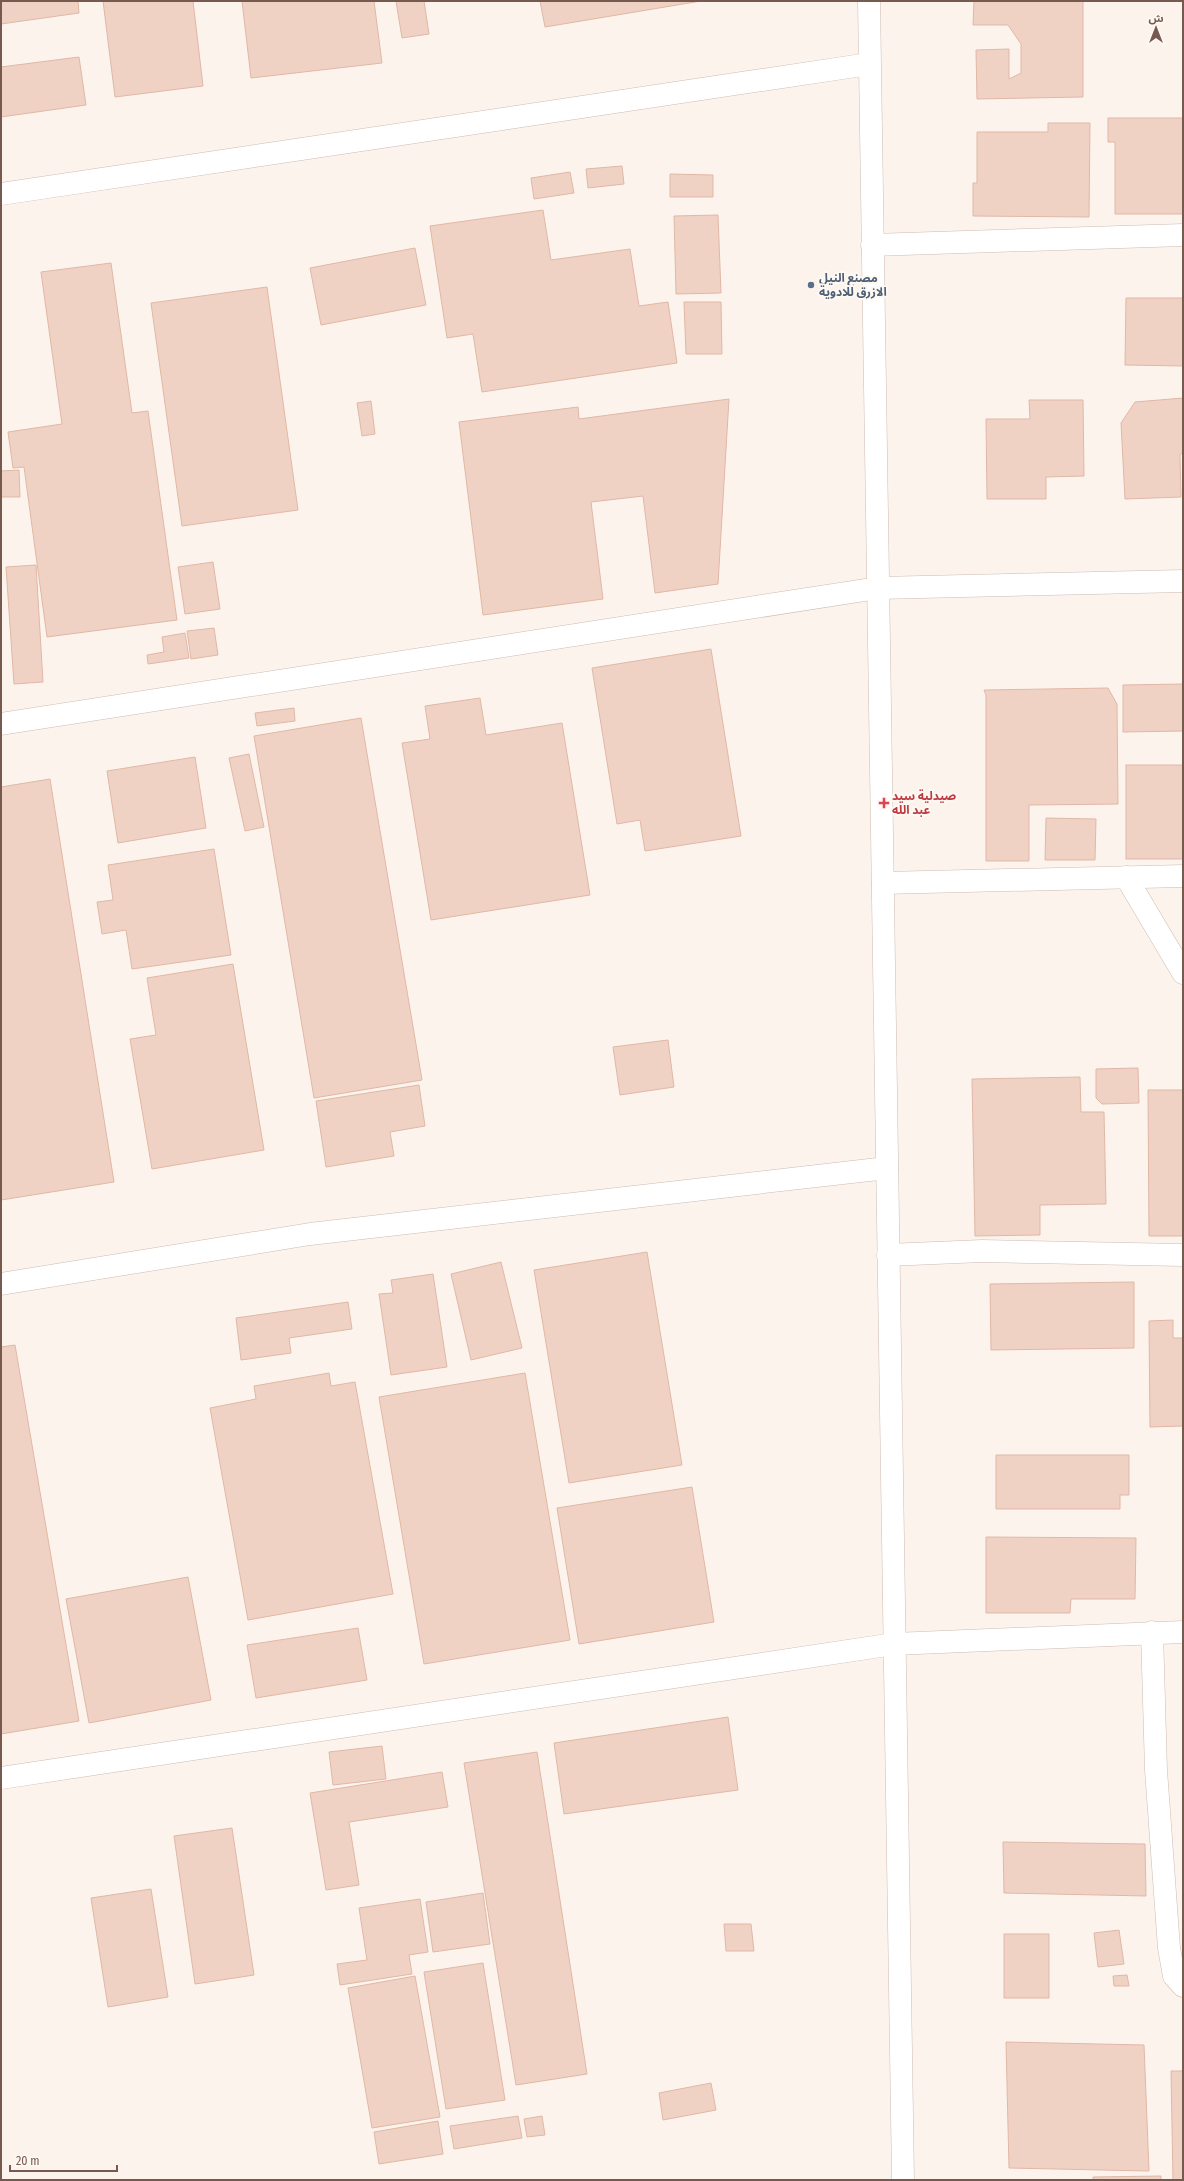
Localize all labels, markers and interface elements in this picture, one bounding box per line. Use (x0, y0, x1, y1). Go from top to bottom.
north arrow (1136, 8, 1176, 48)
text: ش (1148, 12, 1164, 25)
place label: مصنع النيل الازرق للادوية (819, 271, 887, 299)
marker: مصنع النيل الازرق للادوية (806, 280, 816, 290)
place label: صيدلية سيد عبد الله (892, 789, 957, 817)
marker: صيدلية سيد عبد الله (879, 798, 889, 808)
scale bar (10, 2147, 117, 2173)
text: 20 m (16, 2154, 40, 2168)

